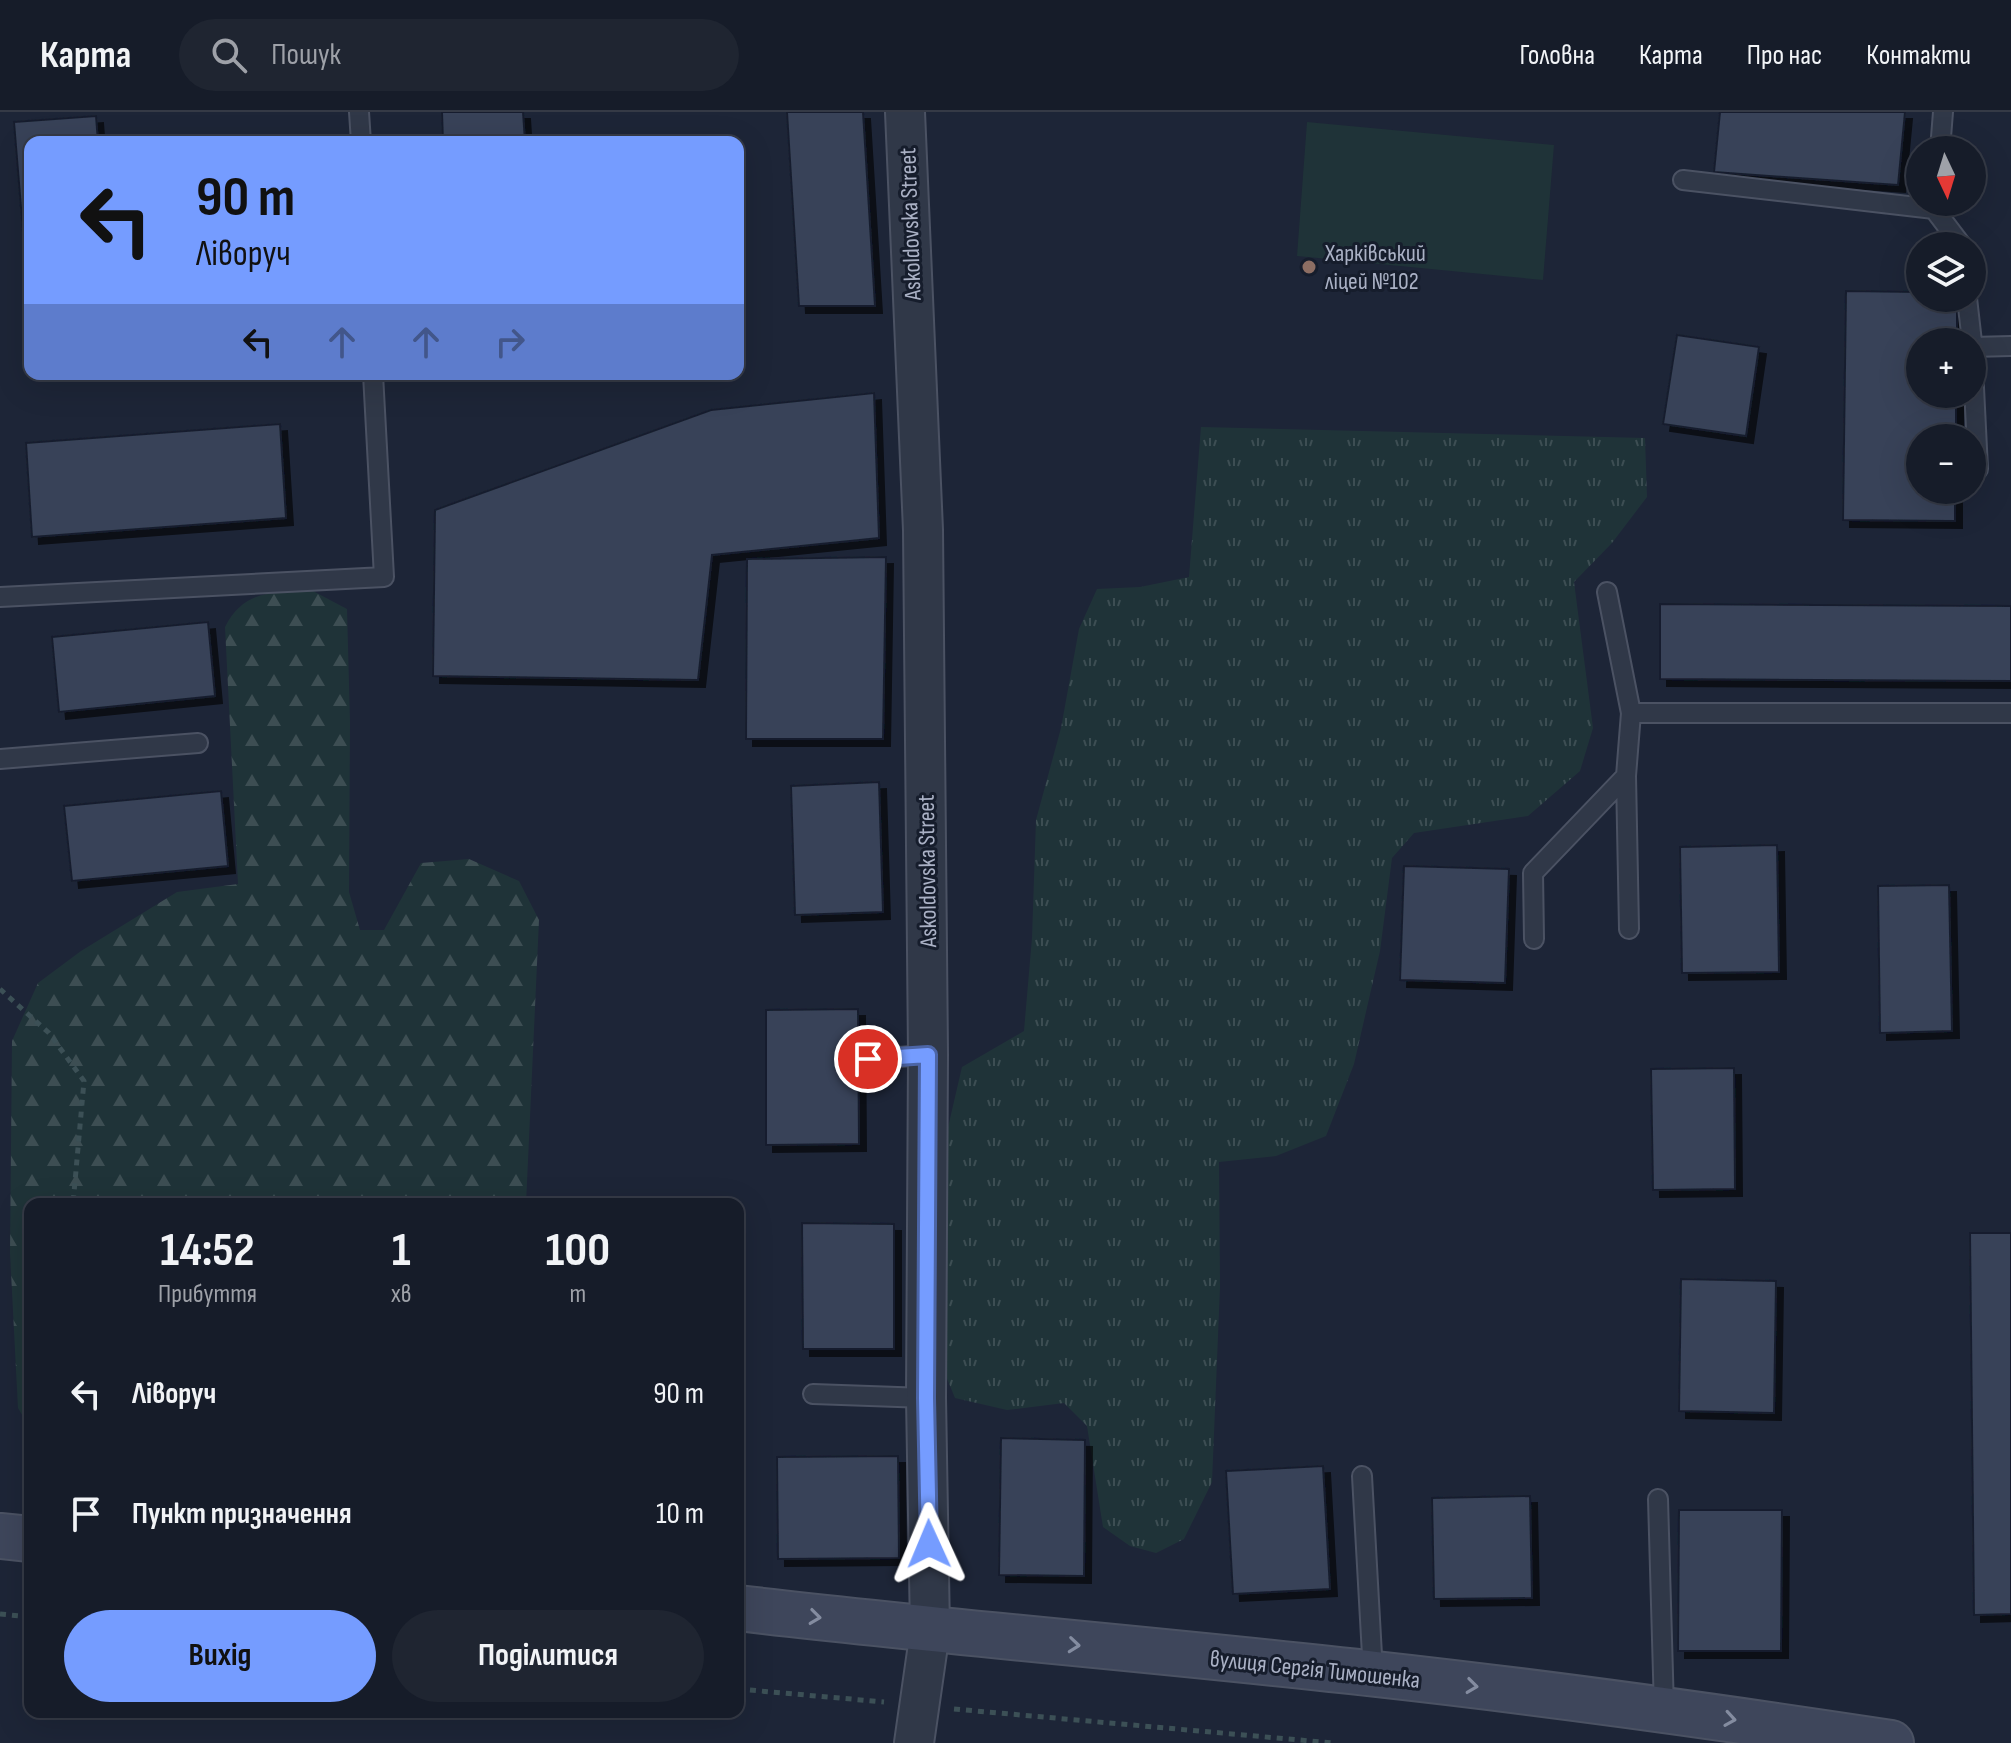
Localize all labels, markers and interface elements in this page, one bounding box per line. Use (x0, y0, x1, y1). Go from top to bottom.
search box (179, 19, 739, 91)
text: Карта (40, 33, 131, 78)
icon: search (207, 33, 251, 77)
text: Пошук (271, 37, 341, 73)
text: Головна (1519, 39, 1595, 72)
text: Карта (1639, 39, 1703, 72)
text: Про нас (1747, 39, 1822, 72)
text: Контакти (1866, 39, 1971, 72)
north arrow (1906, 136, 1986, 216)
map controls (1906, 136, 1986, 504)
street label: Askoldovska Street (893, 147, 928, 302)
text: 90 m (196, 165, 295, 232)
icon: left (64, 168, 168, 272)
button: layers (1906, 232, 1986, 312)
text: Ліворуч (196, 233, 291, 276)
place label: Харківський ліцей №102 (1324, 239, 1426, 296)
marker: Харківський ліцей №102 (1300, 258, 1318, 276)
icon: left (236, 320, 280, 364)
icon: ahead (320, 320, 364, 364)
icon: ahead (404, 320, 448, 364)
icon: right (488, 320, 532, 364)
button: + (1906, 328, 1986, 408)
button: − (1906, 424, 1986, 504)
street label: Askoldovska Street (912, 794, 943, 949)
pin (834, 1025, 902, 1093)
icon: arrive (846, 1037, 890, 1081)
text: 14:52 (160, 1222, 255, 1279)
text: 1 (392, 1222, 411, 1279)
text: 100 (546, 1222, 610, 1279)
text: Прибуття (158, 1279, 257, 1310)
text: хв (391, 1279, 412, 1310)
text: m (569, 1279, 586, 1310)
icon: left (64, 1372, 108, 1416)
text: Ліворуч (132, 1376, 216, 1412)
text: 90 m (653, 1376, 704, 1412)
icon: arrive (64, 1492, 108, 1536)
text: Пункт призначення (132, 1496, 352, 1532)
text: 10 m (656, 1496, 704, 1532)
position arrow (887, 1502, 971, 1586)
one-way arrow (809, 1609, 822, 1626)
button: Вихід (64, 1610, 376, 1702)
button: Поділитися (392, 1610, 704, 1702)
one-way arrow (1068, 1636, 1081, 1653)
street label: вулиця Сергія Тимошенка (1208, 1644, 1421, 1695)
one-way arrow (1466, 1677, 1479, 1694)
one-way arrow (1723, 1710, 1737, 1727)

